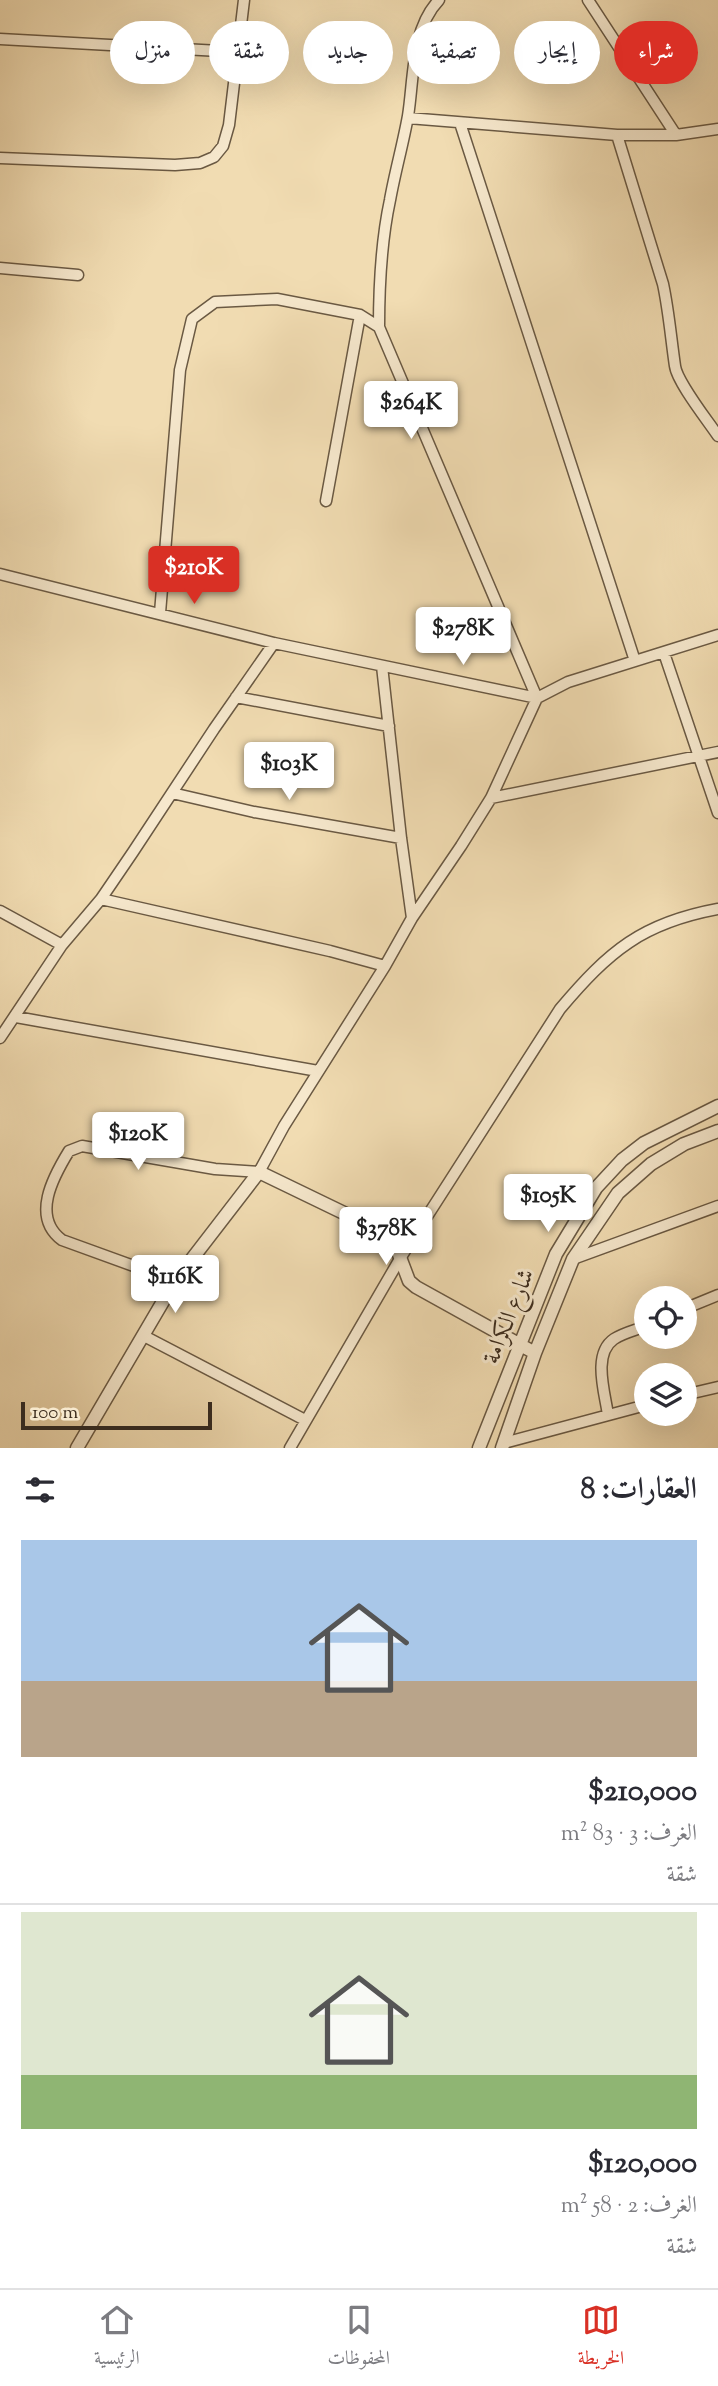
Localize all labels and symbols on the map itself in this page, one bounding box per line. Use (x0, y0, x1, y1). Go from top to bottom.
pin: $264K (362, 382, 460, 441)
pin: $210K (145, 546, 243, 606)
pin: $278K (414, 608, 512, 667)
pin: $103K (240, 742, 338, 802)
pin: $120K (89, 1112, 187, 1172)
pin: $105K (499, 1174, 597, 1234)
pin: $378K (337, 1208, 435, 1267)
pin: $116K (126, 1256, 224, 1315)
street label: شارع الكرامة (475, 1264, 545, 1370)
scale bar (21, 1399, 212, 1431)

